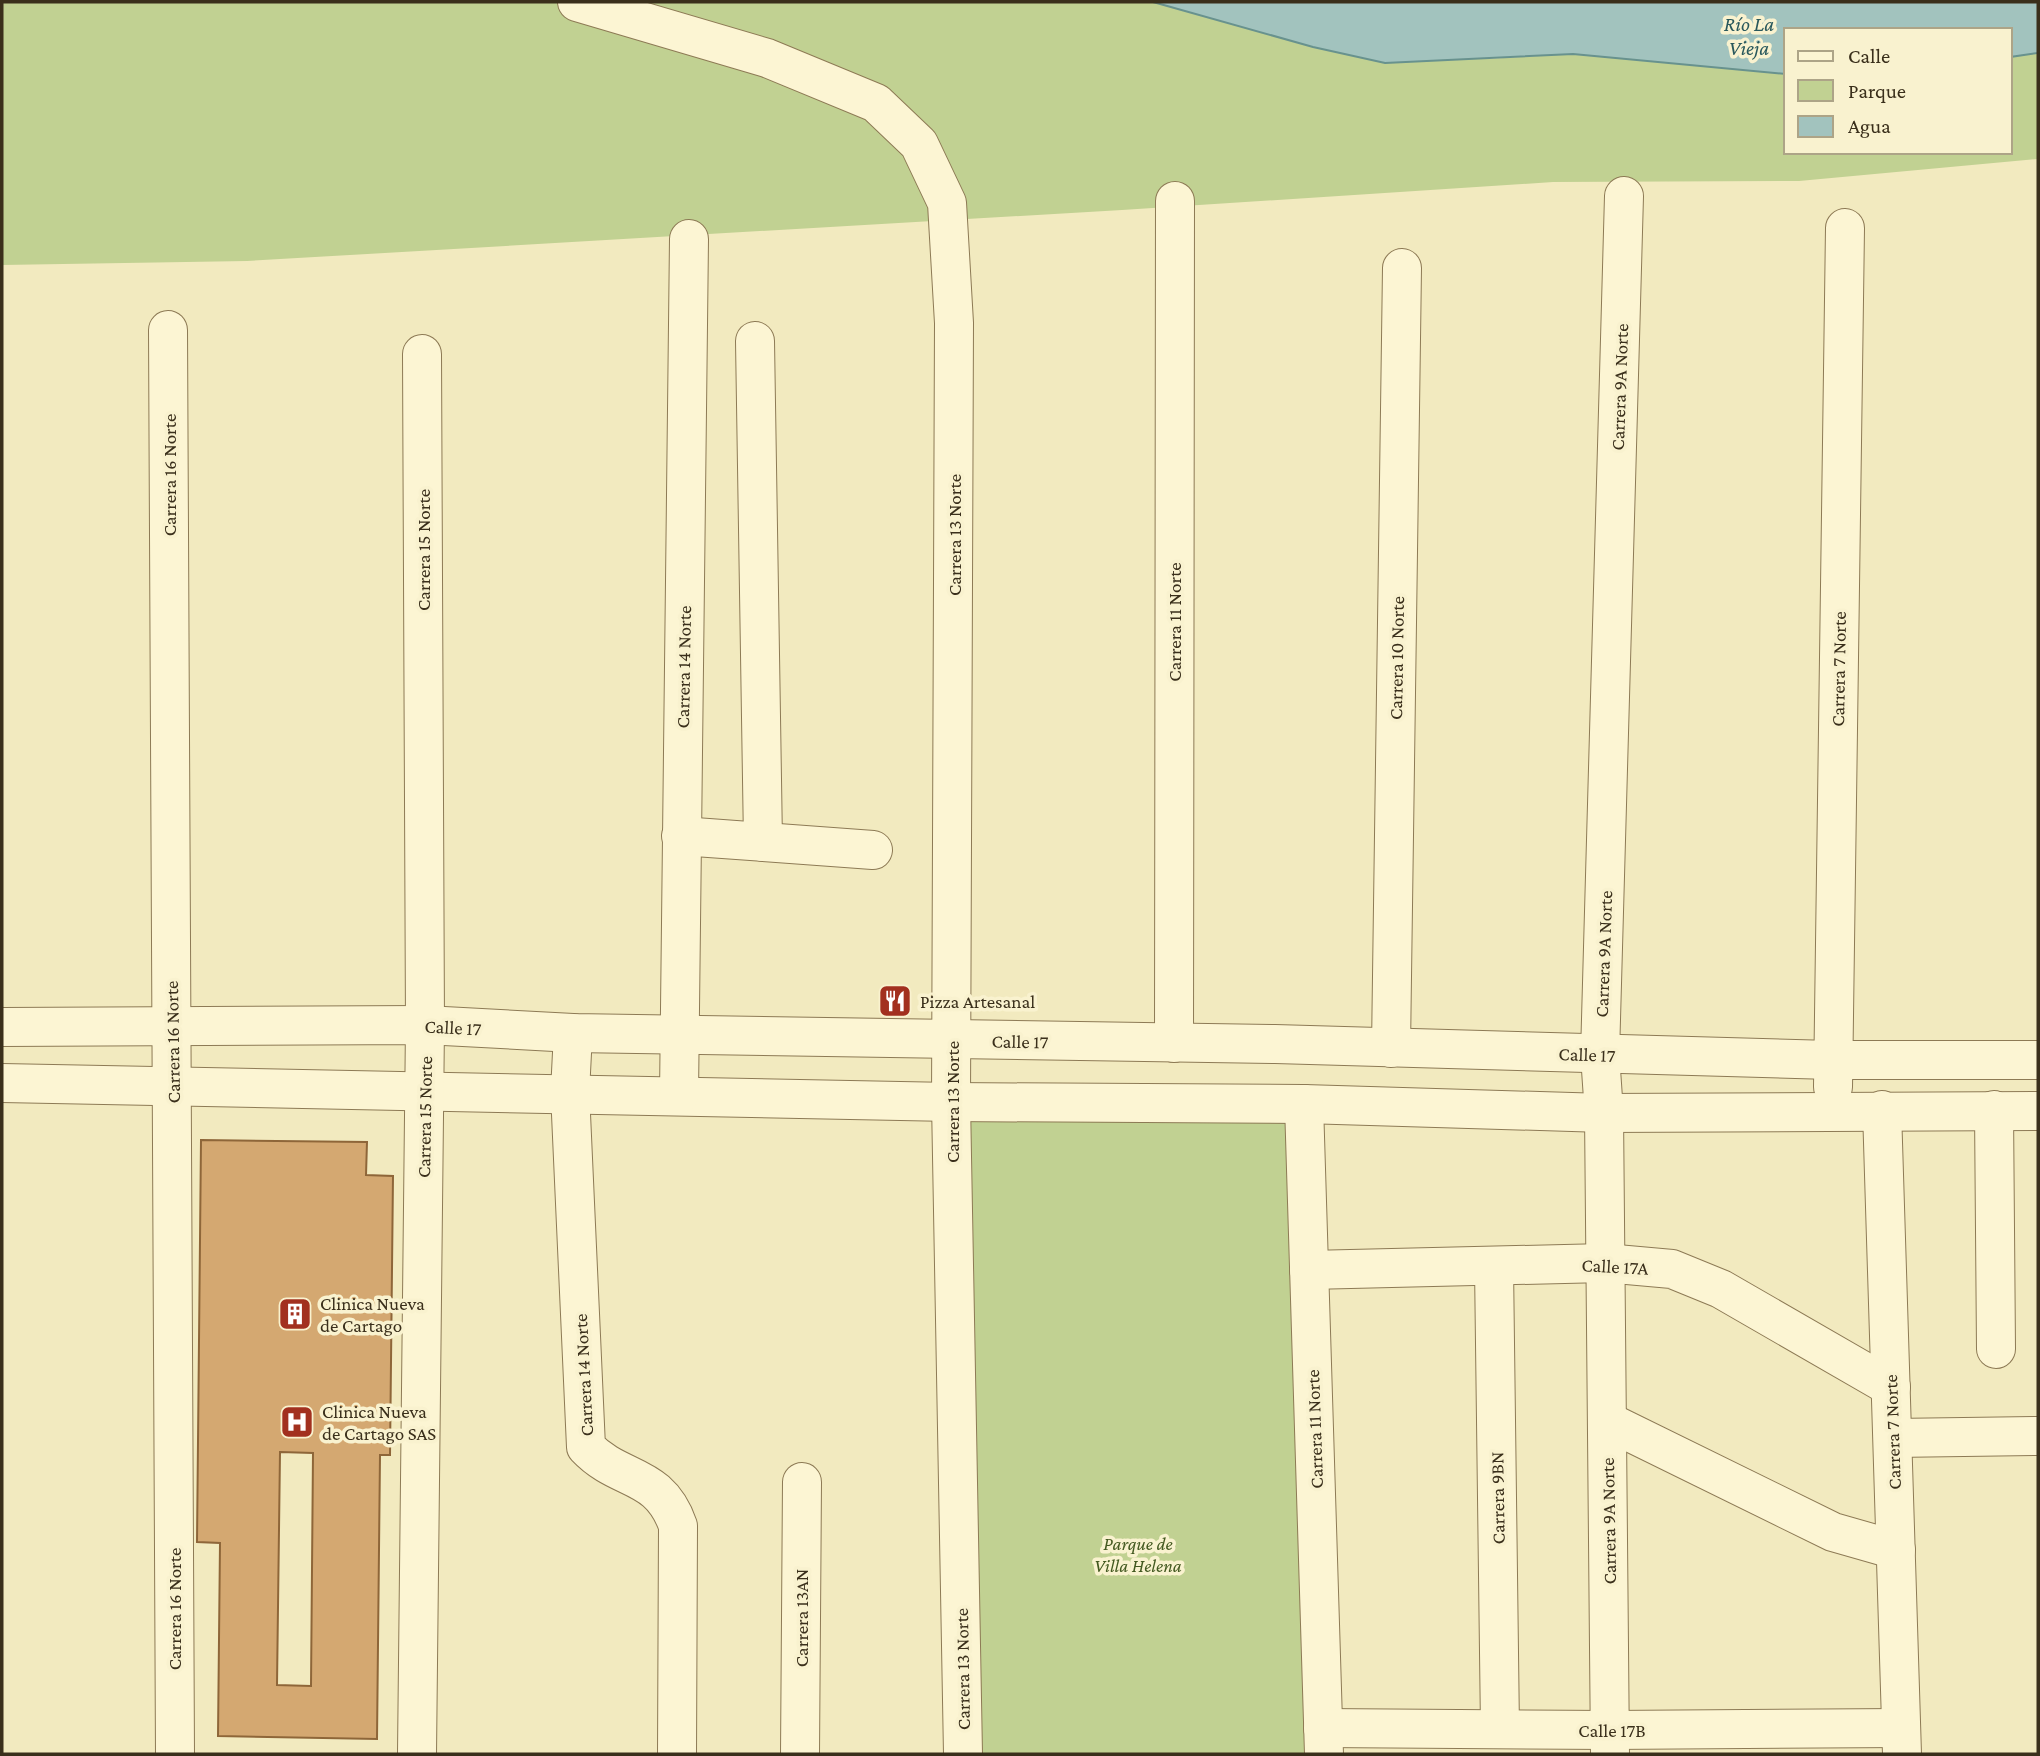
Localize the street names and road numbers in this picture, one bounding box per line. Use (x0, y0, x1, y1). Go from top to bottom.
street label: Carrera 9A Norte (1607, 323, 1632, 451)
street label: Carrera 16 Norte (159, 414, 180, 536)
street label: Carrera 13 Norte (944, 474, 965, 596)
street label: Carrera 15 Norte (413, 489, 434, 611)
street label: Carrera 11 Norte (1164, 562, 1185, 682)
street label: Carrera 10 Norte (1385, 596, 1408, 720)
street label: Carrera 14 Norte (672, 605, 695, 729)
street label: Carrera 7 Norte (1827, 611, 1850, 727)
street label: Carrera 9A Norte (1591, 890, 1616, 1018)
street label: Carrera 16 Norte (161, 980, 184, 1104)
street label: Calle 17 (424, 1016, 482, 1039)
street label: Calle 17 (991, 1031, 1049, 1052)
street label: Carrera 13 Norte (942, 1041, 963, 1163)
street label: Calle 17 (1558, 1043, 1616, 1066)
street label: Carrera 15 Norte (413, 1056, 436, 1178)
street label: Calle 17A (1581, 1254, 1649, 1279)
street label: Carrera 14 Norte (570, 1313, 597, 1437)
street label: Carrera 11 Norte (1302, 1369, 1327, 1489)
street label: Carrera 7 Norte (1880, 1374, 1905, 1490)
street label: Carrera 9BN (1486, 1451, 1509, 1544)
street label: Carrera 9A Norte (1597, 1457, 1620, 1585)
street label: Carrera 16 Norte (164, 1548, 185, 1670)
street label: Carrera 13AN (791, 1569, 812, 1667)
street label: Carrera 13 Norte (951, 1608, 974, 1730)
street label: Calle 17B (1578, 1720, 1646, 1741)

